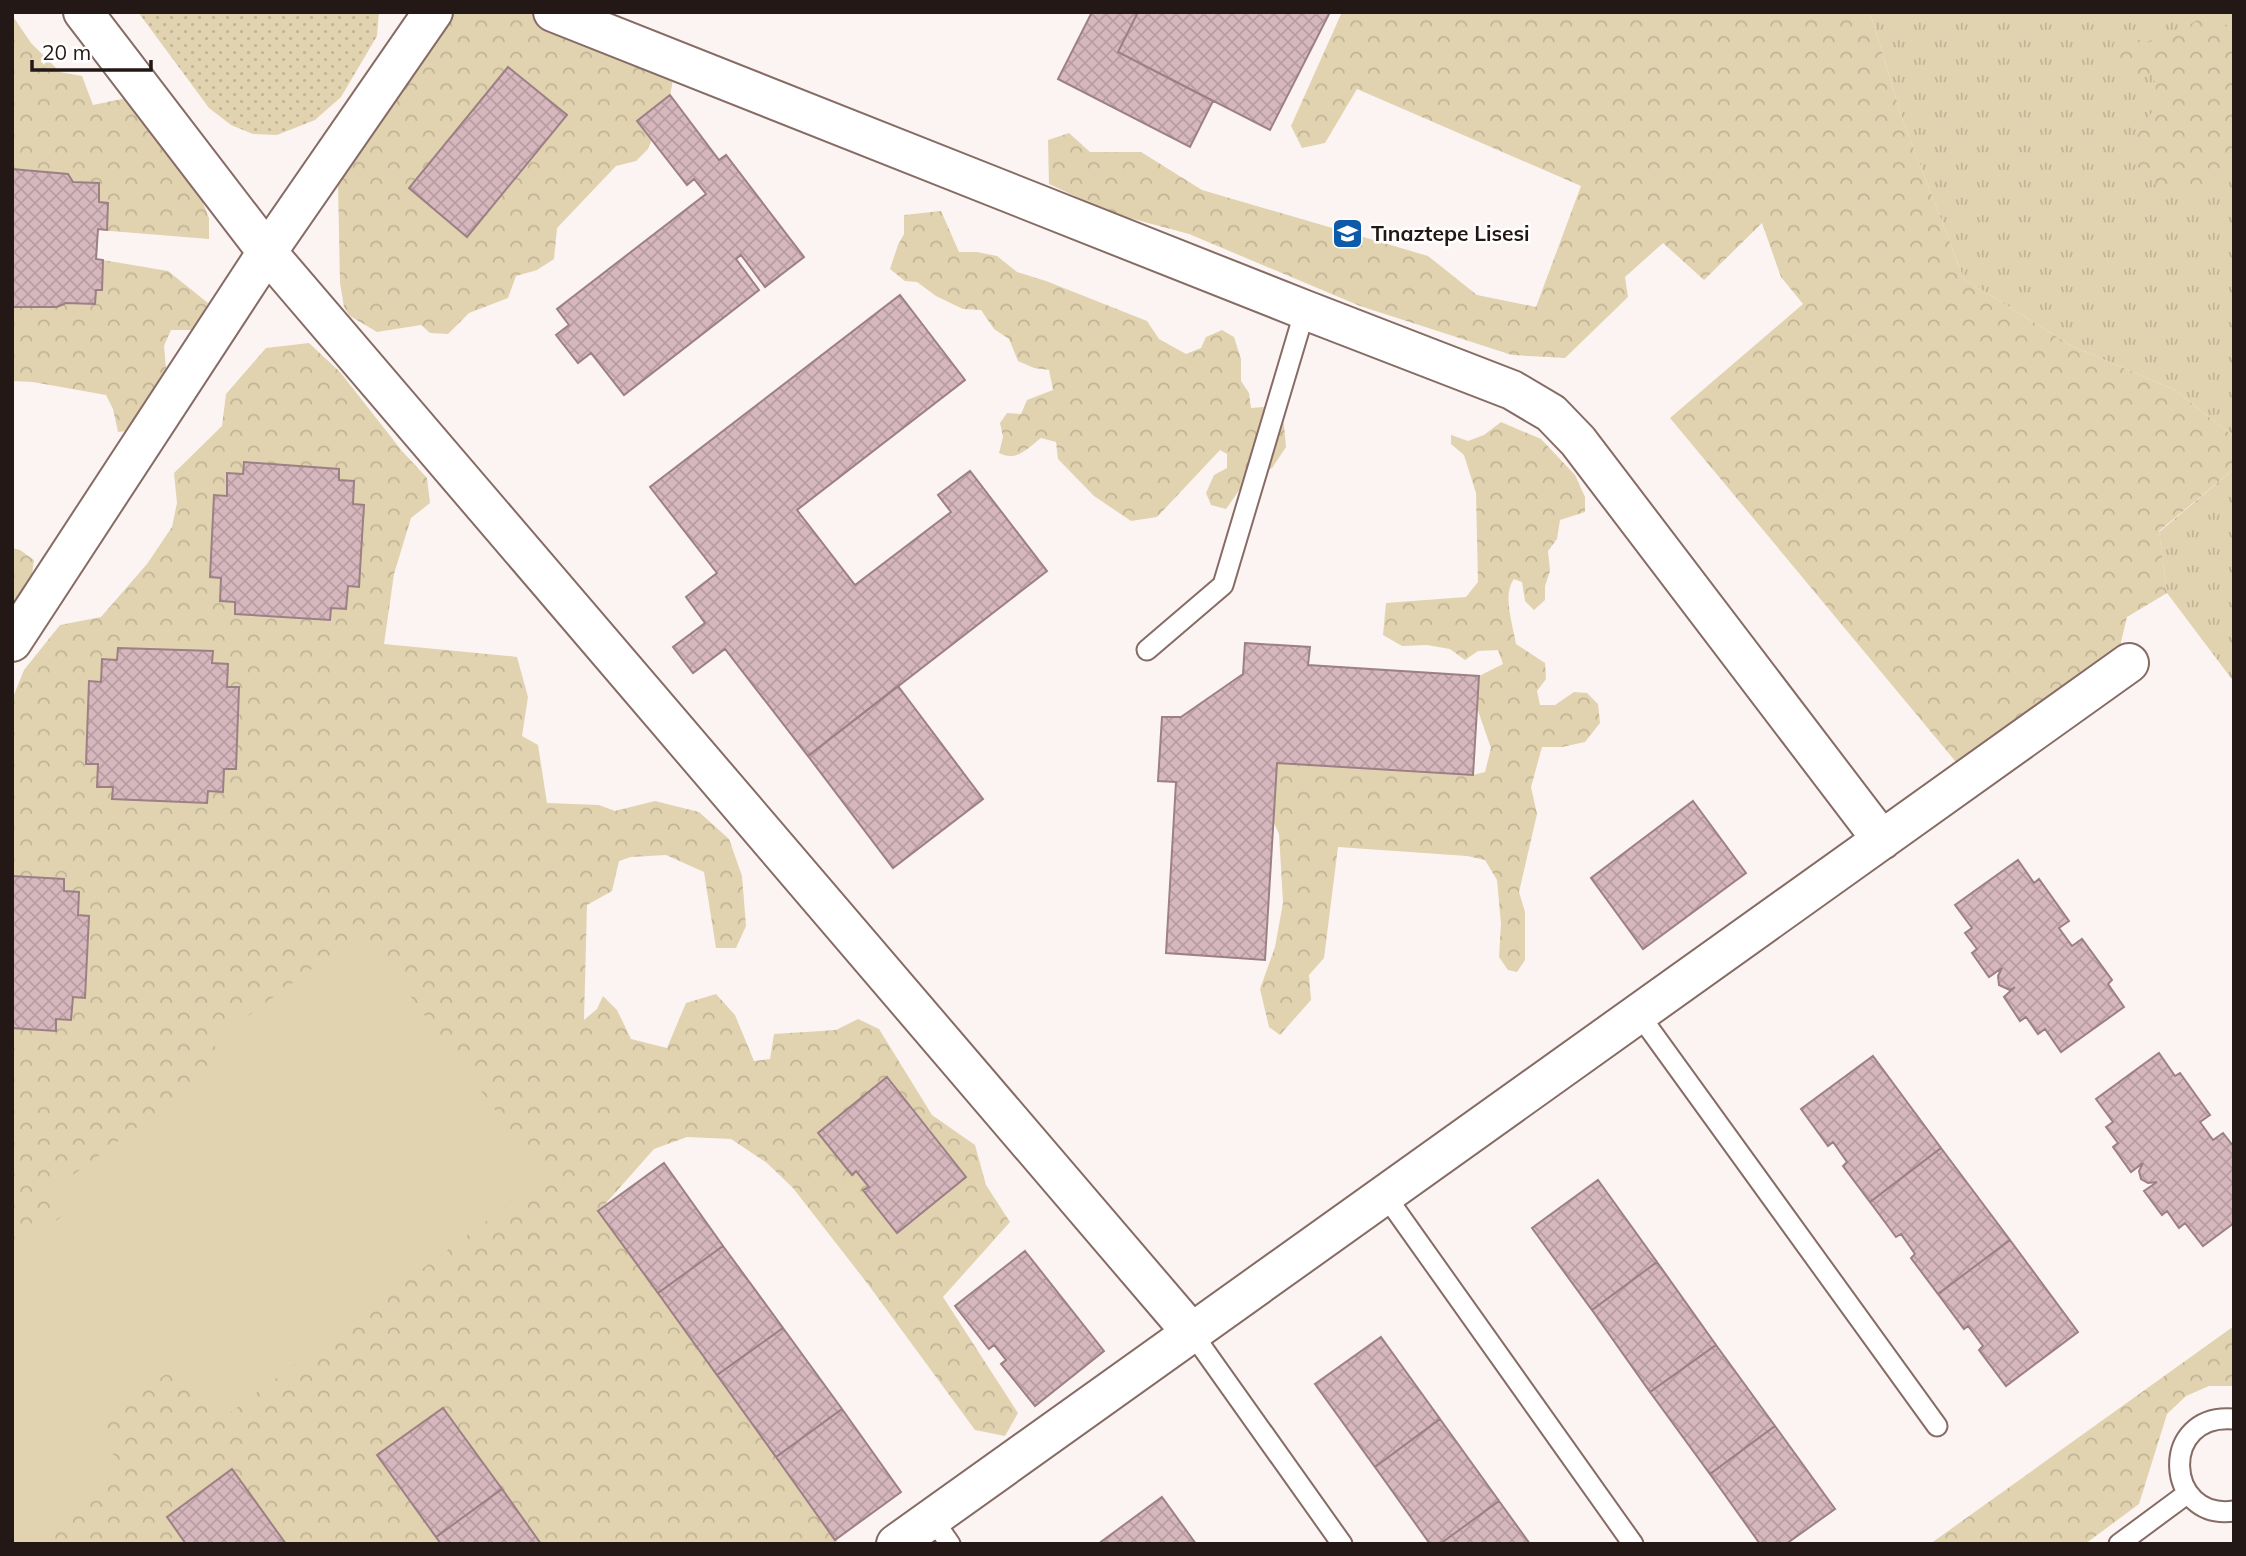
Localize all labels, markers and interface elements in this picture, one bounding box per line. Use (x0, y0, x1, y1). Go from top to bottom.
scale bar (32, 28, 150, 72)
text: 20 m (42, 39, 91, 65)
school or university icon: Tınaztepe Lisesi (1331, 216, 1365, 250)
place label: Tınaztepe Lisesi (1371, 220, 1530, 246)

